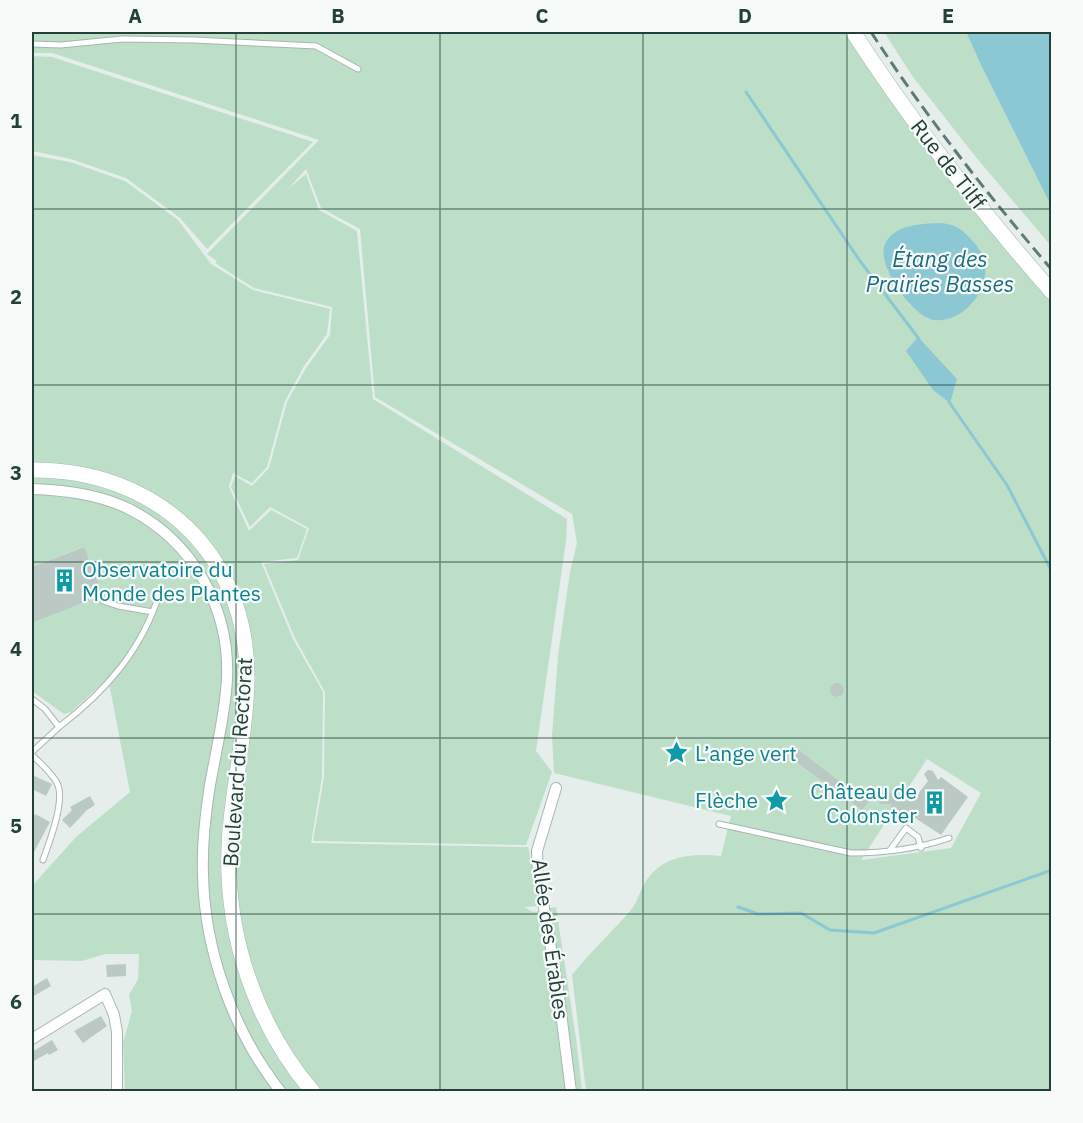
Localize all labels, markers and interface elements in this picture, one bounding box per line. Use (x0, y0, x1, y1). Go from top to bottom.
text: A (128, 2, 142, 29)
text: B (331, 2, 345, 29)
text: C (535, 2, 549, 29)
text: D (738, 2, 752, 29)
text: E (942, 2, 954, 29)
text: 1 (10, 107, 22, 134)
street label: Rue de Tilff (905, 113, 993, 215)
water label: Étang des Prairies Basses (866, 244, 1014, 298)
text: 2 (10, 283, 22, 310)
text: 3 (10, 459, 22, 486)
place label: Observatoire du Monde des Plantes (82, 555, 261, 607)
building icon: Observatoire du Monde des Plantes (51, 568, 77, 594)
text: 4 (10, 635, 22, 662)
street label: Boulevard du Rectorat (216, 656, 258, 868)
place label: L’ange vert (695, 739, 797, 767)
place icon: L’ange vert (664, 740, 690, 766)
place label: Château de Colonster (810, 777, 917, 829)
place label: Flèche (695, 786, 758, 814)
place icon: Flèche (763, 787, 789, 813)
building icon: Château de Colonster (922, 790, 948, 816)
text: 5 (10, 812, 22, 839)
street label: Allée des Érables (526, 857, 576, 1021)
text: 6 (10, 988, 22, 1015)

